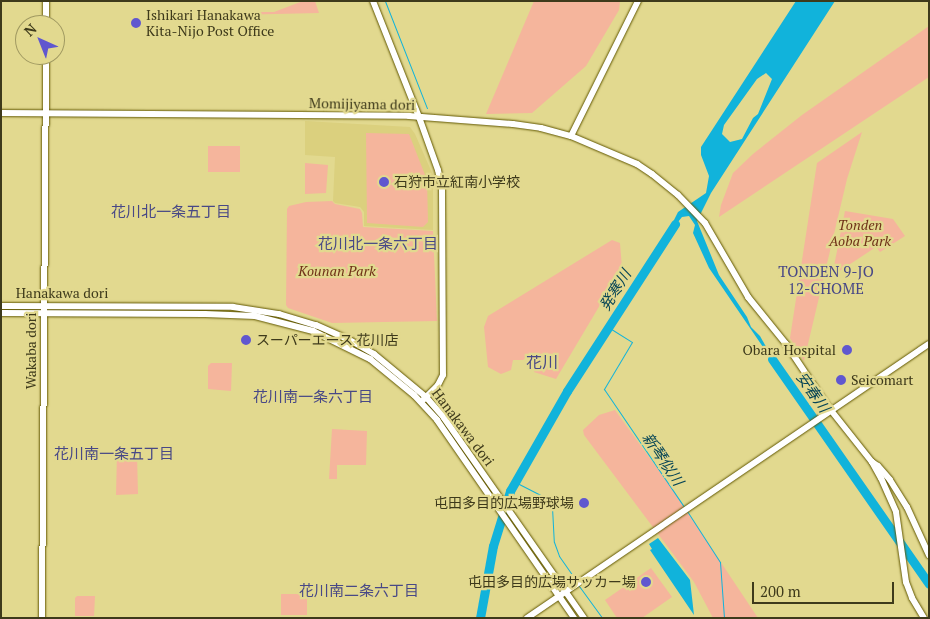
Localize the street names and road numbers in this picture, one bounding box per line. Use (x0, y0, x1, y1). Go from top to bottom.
street label: Momijiyama dori (309, 95, 415, 113)
street label: Hanakawa dori (16, 285, 108, 301)
street label: Wakaba dori (23, 313, 39, 389)
street label: Hanakawa dori (428, 385, 498, 469)

